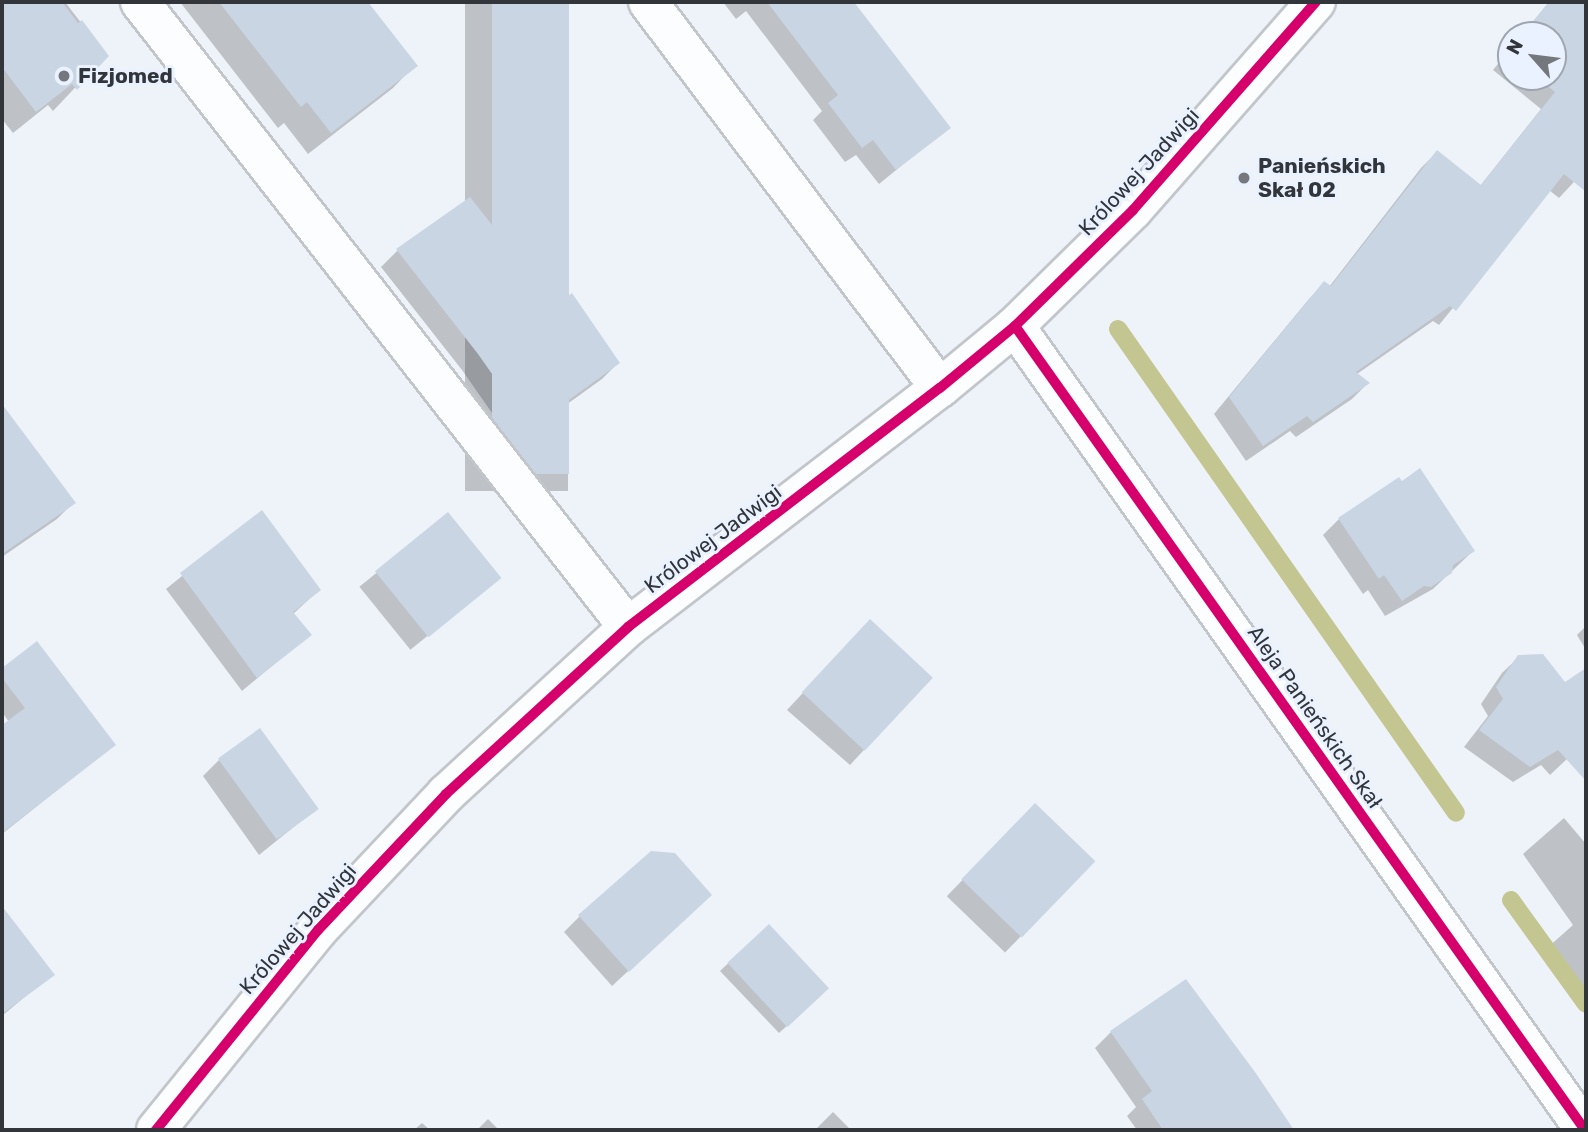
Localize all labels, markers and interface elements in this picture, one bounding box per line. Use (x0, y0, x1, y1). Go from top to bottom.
north arrow (1497, 21, 1567, 91)
text: N (1501, 35, 1528, 58)
place label: Fizjomed (78, 63, 173, 89)
marker: Fizjomed (56, 68, 72, 84)
street label: Królowej Jadwigi (1074, 103, 1204, 241)
place label: Panieńskich Skał 02 (1258, 153, 1386, 203)
marker: Panieńskich Skał 02 (1236, 170, 1252, 186)
street label: Królowej Jadwigi (640, 479, 786, 599)
street label: Aleja Panieńskich Skał (1242, 621, 1388, 813)
street label: Królowej Jadwigi (234, 858, 362, 1000)

